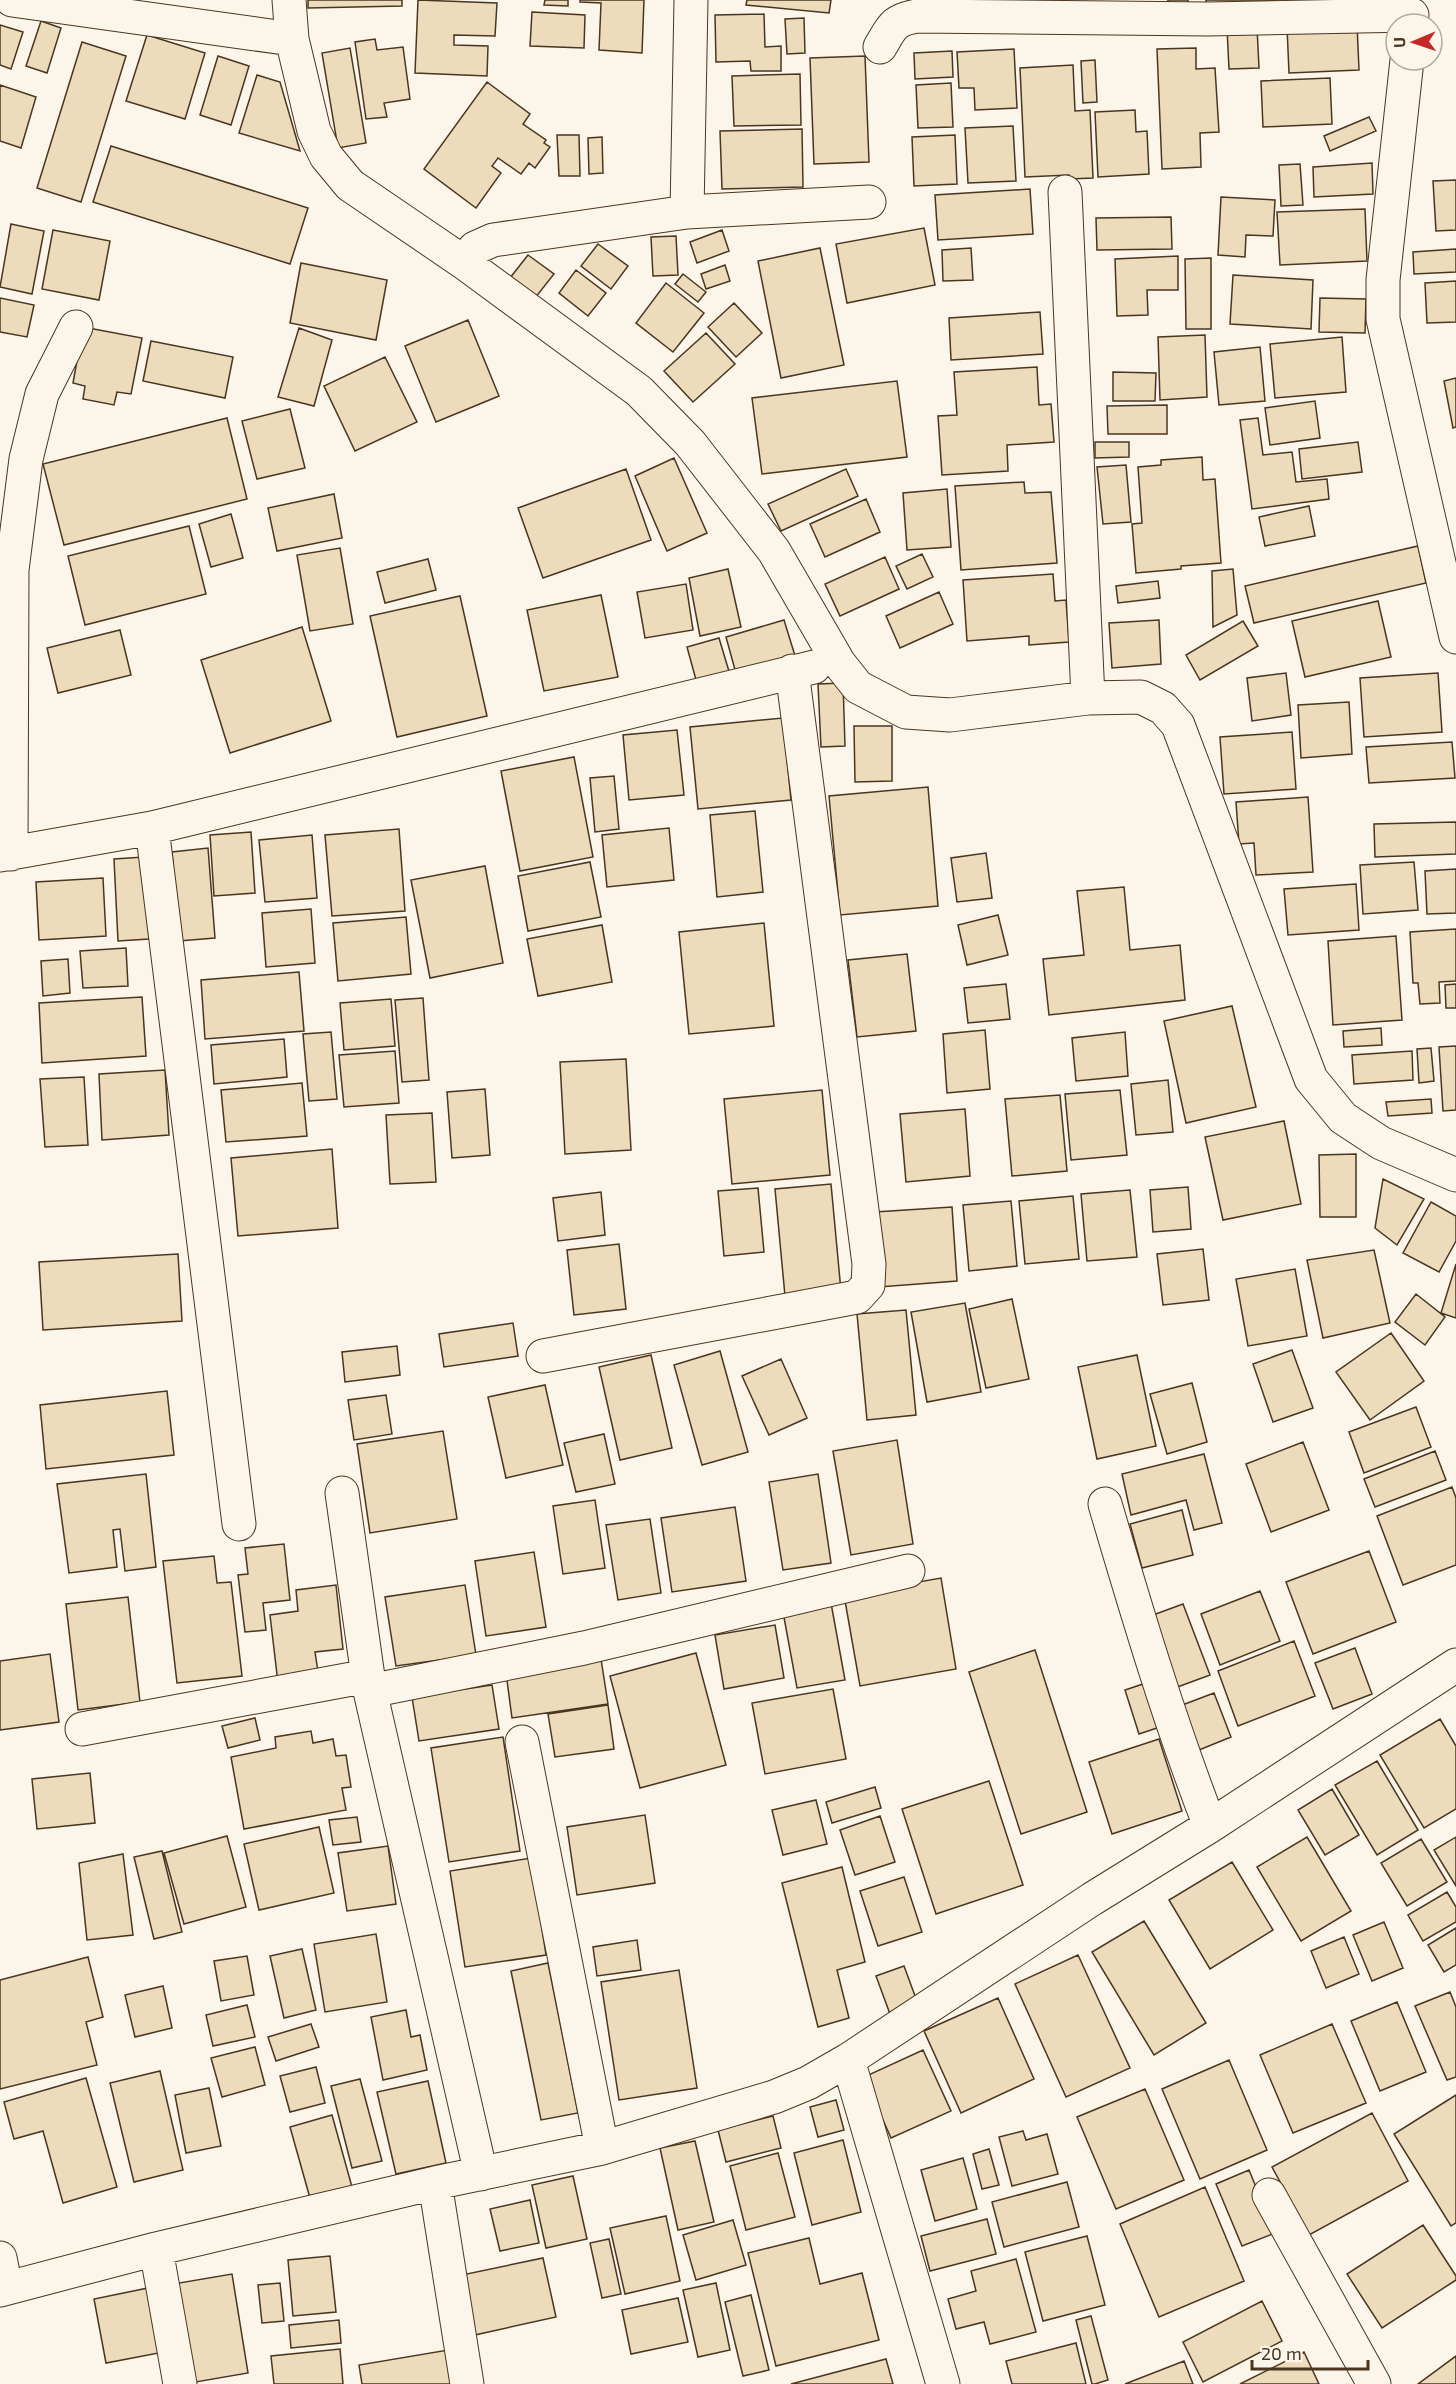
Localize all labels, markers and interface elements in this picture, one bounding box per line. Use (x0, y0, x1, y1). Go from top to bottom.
north arrow (1384, 12, 1444, 72)
text: U (1389, 37, 1408, 48)
scale bar (1252, 2333, 1368, 2371)
text: 20 m (1261, 2342, 1302, 2364)

